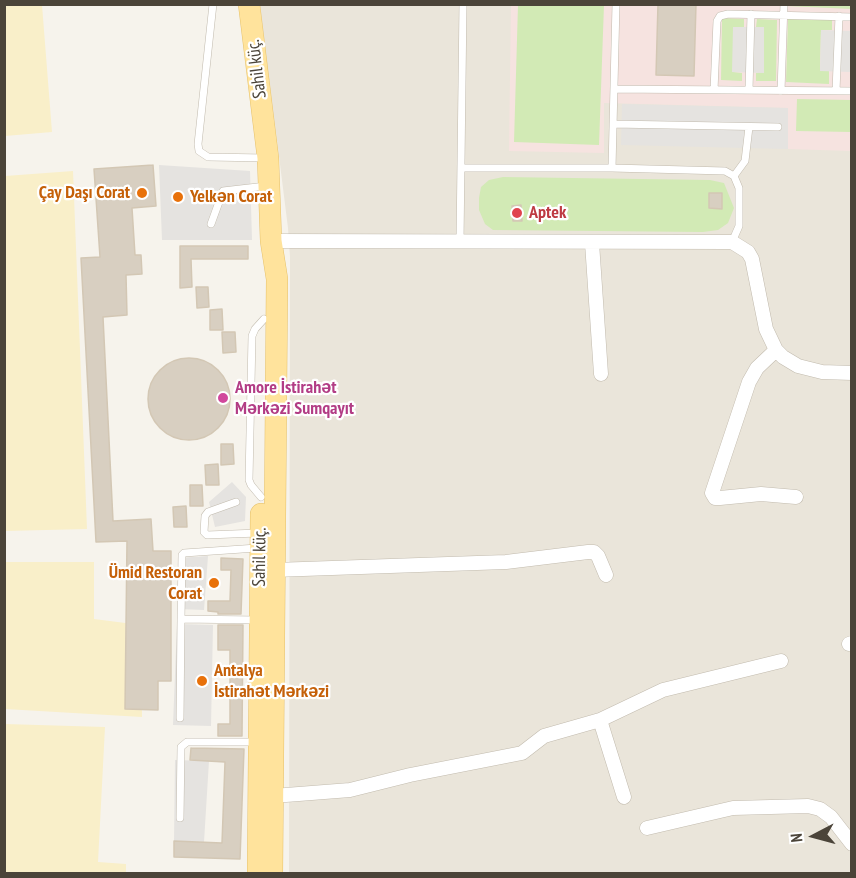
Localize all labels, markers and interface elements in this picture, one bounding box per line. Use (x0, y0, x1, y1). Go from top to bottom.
street label: Sahil küç. (243, 38, 271, 100)
place label: Çay Daşı Corat (39, 182, 130, 204)
marker: Çay Daşı Corat (135, 186, 149, 200)
place label: Yelkən Corat (190, 186, 272, 208)
marker: Yelkən Corat (171, 190, 185, 204)
place label: Aptek (529, 202, 566, 224)
marker: Aptek (510, 206, 524, 220)
place label: Amore İstirahət Mərkəzi Sumqayıt (235, 377, 354, 420)
marker: Amore İstirahət Mərkəzi Sumqayıt (216, 391, 230, 405)
street label: Sahil küç. (249, 527, 271, 587)
place label: Ümid Restoran Corat (109, 562, 202, 604)
marker: Ümid Restoran Corat (207, 576, 221, 590)
place label: Antalya İstirahət Mərkəzi (214, 660, 329, 702)
marker: Antalya İstirahət Mərkəzi (195, 674, 209, 688)
north arrow (784, 806, 844, 866)
text: N (786, 833, 806, 843)

